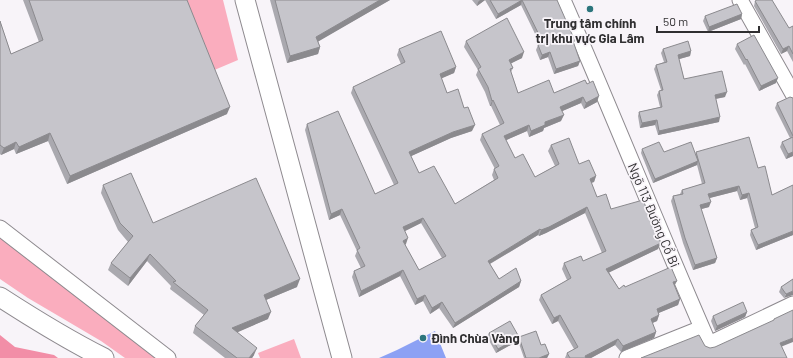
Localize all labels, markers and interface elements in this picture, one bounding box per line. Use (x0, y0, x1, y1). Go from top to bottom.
marker: Trung tâm chính trị khu vực Gia Lâm (585, 4, 595, 14)
scale bar (657, 8, 759, 34)
text: 50 m (663, 14, 688, 28)
place label: Trung tâm chính trị khu vực Gia Lâm (536, 15, 645, 46)
street label: Ngõ 113 Đường Cổ Bi (625, 160, 683, 270)
place label: Đình Chùa Vàng (431, 330, 520, 346)
marker: Đình Chùa Vàng (418, 333, 428, 343)

